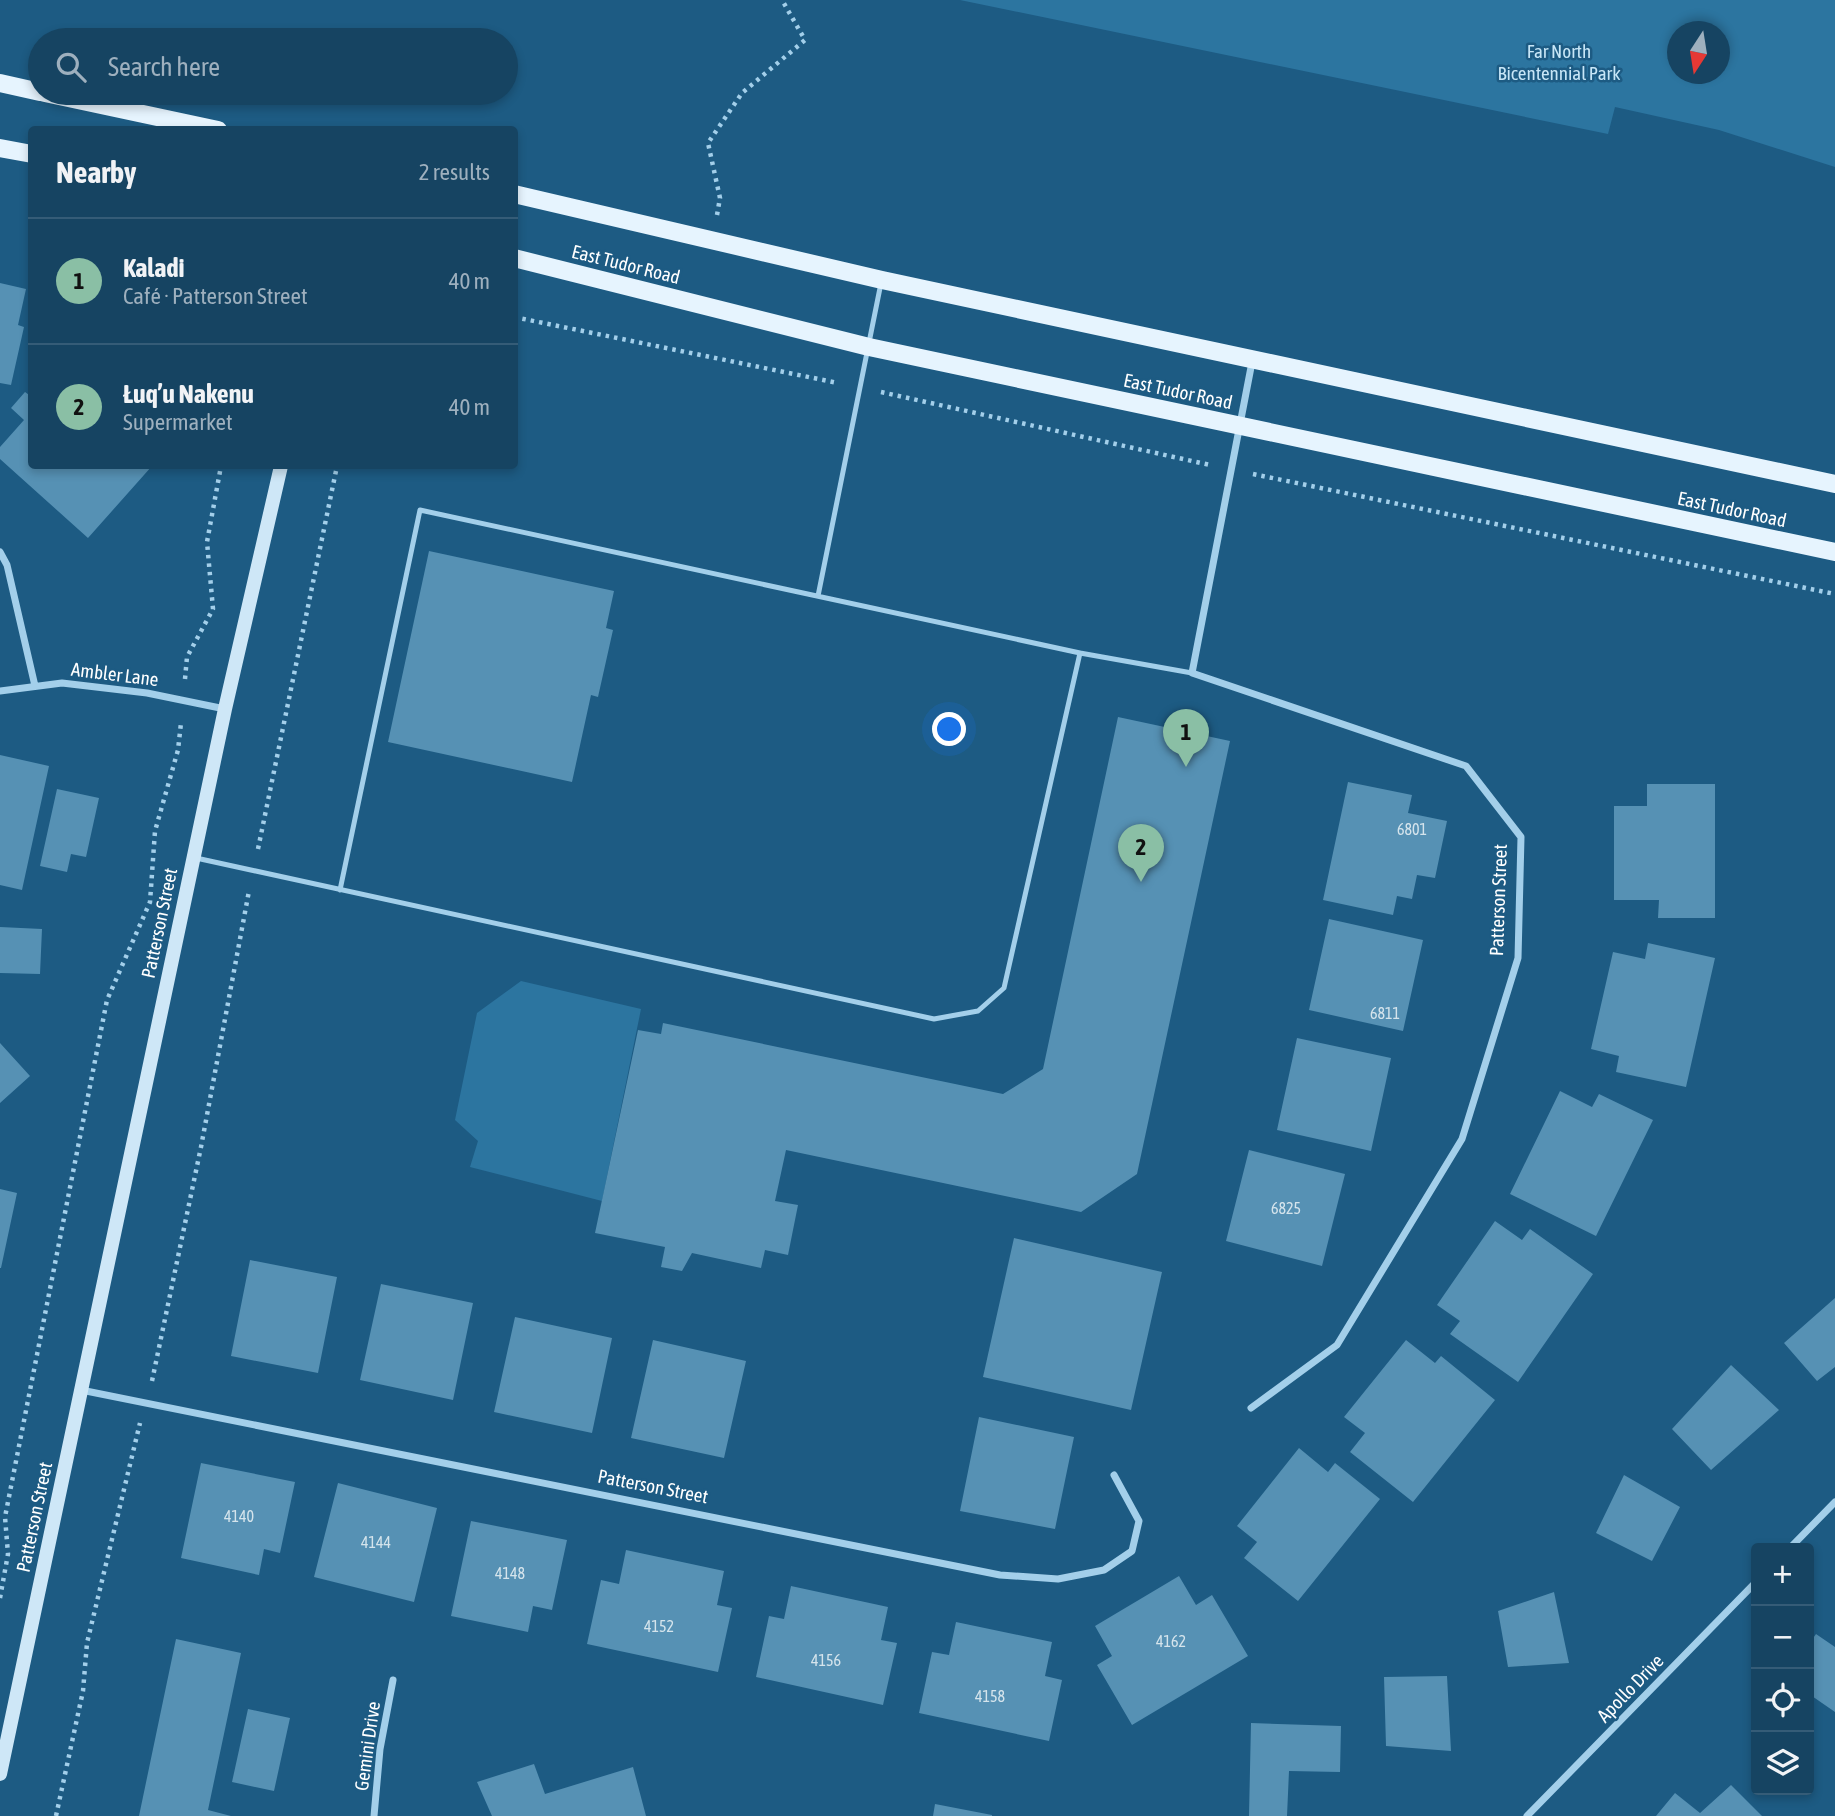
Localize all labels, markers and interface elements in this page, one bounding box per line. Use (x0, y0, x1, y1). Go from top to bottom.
north arrow (1667, 21, 1730, 84)
search box (28, 28, 518, 105)
park label: Far North Bicentennial Park (1497, 40, 1621, 84)
icon: search (52, 48, 90, 86)
text: Search here (108, 52, 220, 82)
text: Nearby (56, 155, 136, 189)
text: 2 results (419, 159, 490, 185)
street label: East Tudor Road (570, 240, 682, 288)
text: Kaladi (123, 253, 185, 283)
text: 1 (74, 268, 84, 294)
text: 40 m (449, 268, 490, 294)
text: Café · Patterson Street (123, 283, 308, 309)
street label: East Tudor Road (1122, 369, 1234, 413)
text: Łuq’u Nakenu (123, 379, 254, 409)
text: 2 (74, 394, 84, 420)
text: 40 m (449, 394, 490, 420)
text: Supermarket (123, 409, 233, 435)
street label: East Tudor Road (1676, 487, 1788, 531)
street label: Ambler Lane (70, 658, 160, 690)
pin: 1 (1163, 709, 1209, 767)
your location (932, 712, 966, 746)
house number: 6801 (1397, 820, 1427, 838)
pin: 2 (1118, 824, 1164, 882)
street label: Patterson Street (1485, 844, 1511, 956)
street label: Patterson Street (137, 866, 181, 980)
house number: 6811 (1370, 1004, 1400, 1022)
house number: 6825 (1271, 1199, 1301, 1217)
street label: Patterson Street (12, 1460, 56, 1574)
street label: Patterson Street (596, 1465, 710, 1507)
house number: 4140 (224, 1507, 254, 1525)
house number: 4144 (361, 1533, 391, 1551)
map controls (1751, 1543, 1814, 1795)
button: + (1751, 1543, 1814, 1606)
house number: 4148 (495, 1564, 525, 1582)
button: − (1751, 1606, 1814, 1669)
house number: 4152 (644, 1617, 674, 1635)
house number: 4162 (1156, 1632, 1186, 1650)
street label: Apollo Drive (1592, 1650, 1668, 1726)
house number: 4156 (811, 1651, 841, 1669)
button: locate (1751, 1669, 1814, 1732)
house number: 4158 (975, 1687, 1005, 1705)
street label: Gemini Drive (350, 1700, 384, 1792)
button: layers (1751, 1732, 1814, 1795)

